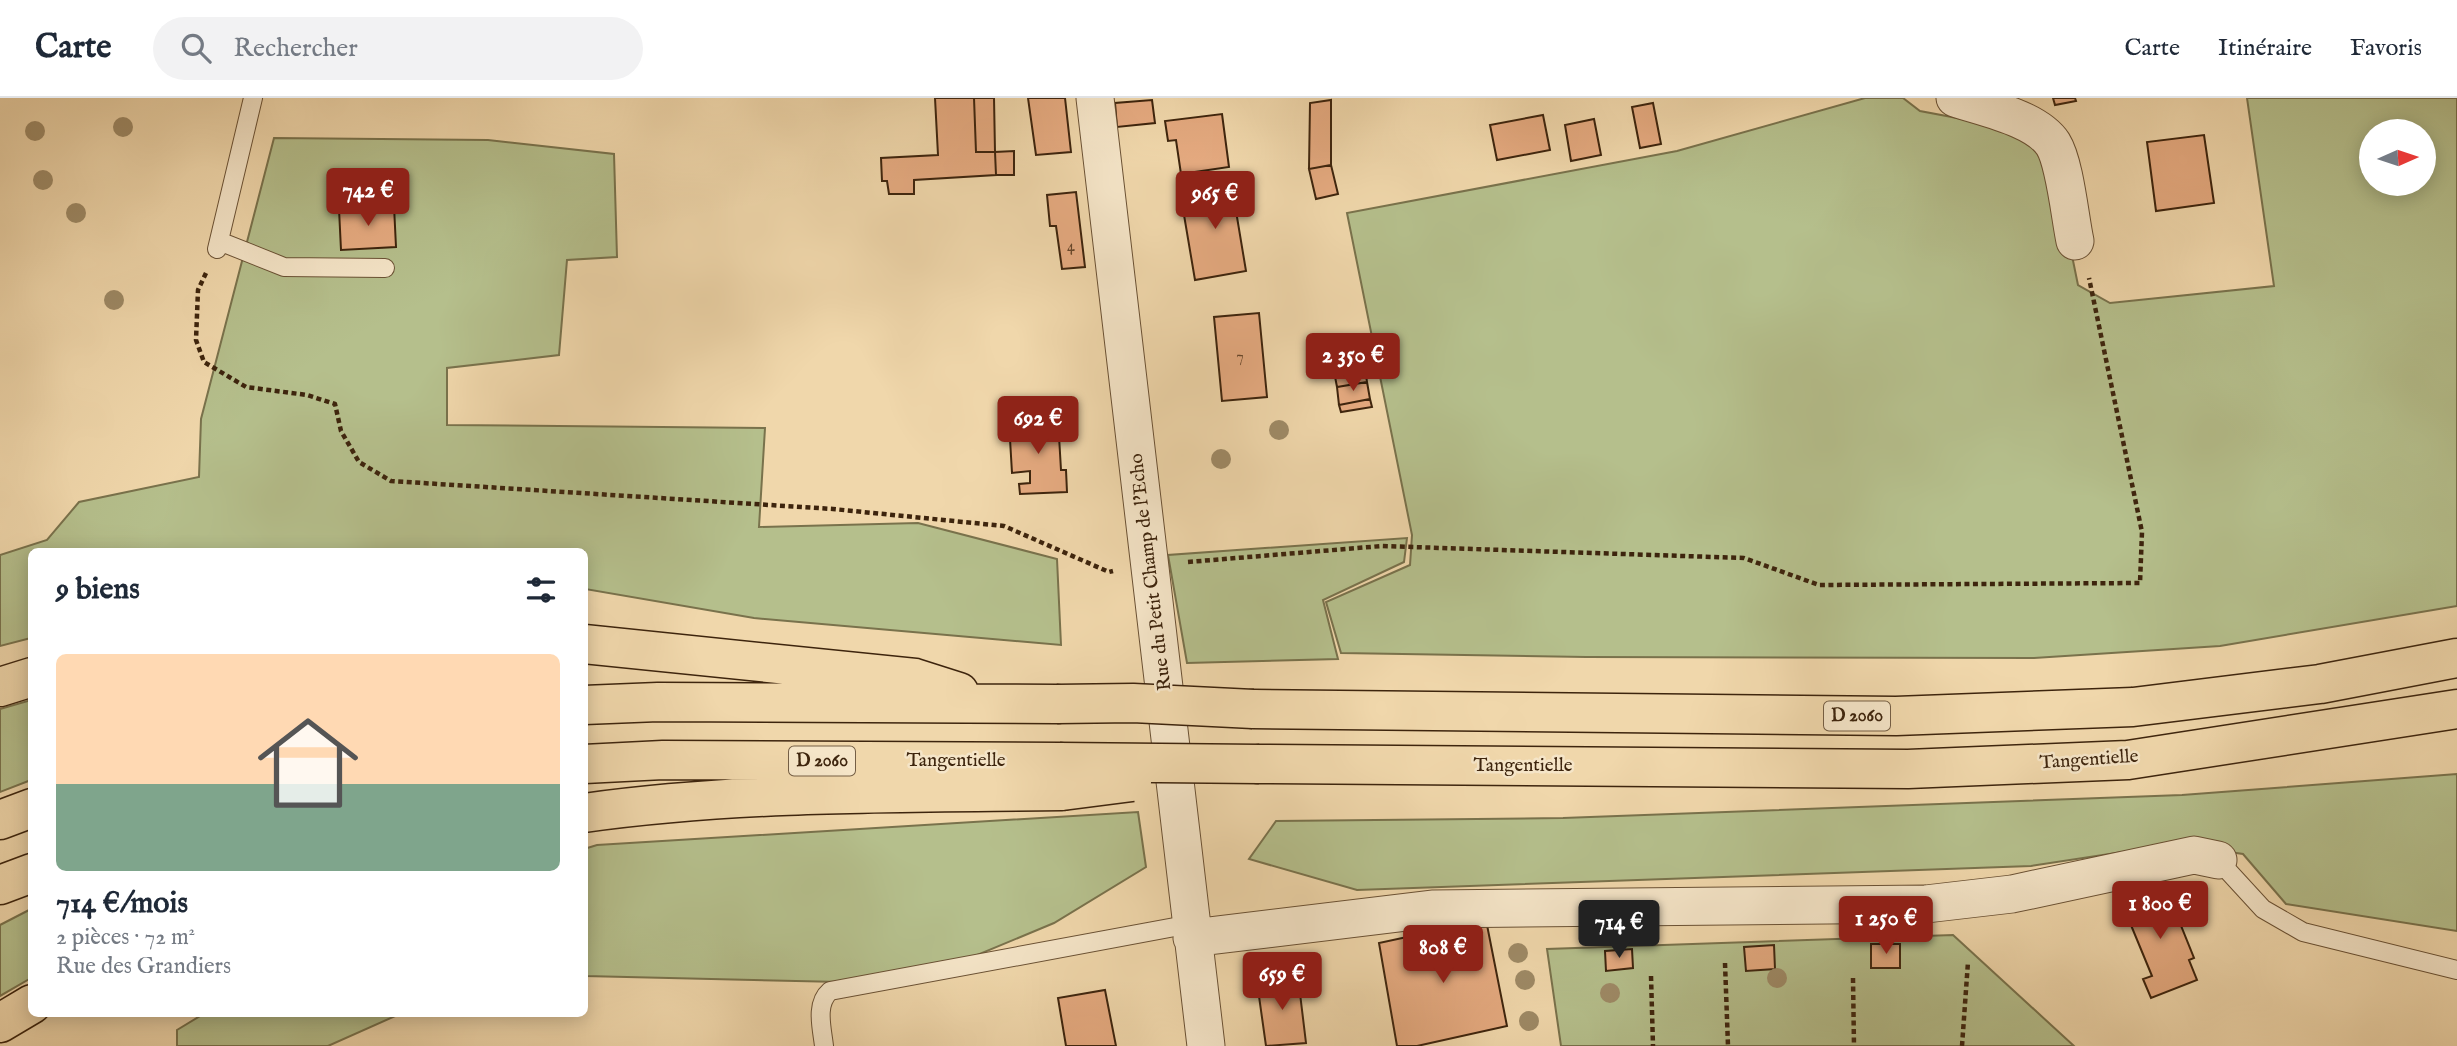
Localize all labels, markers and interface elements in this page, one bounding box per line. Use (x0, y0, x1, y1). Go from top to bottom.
search box (153, 17, 643, 80)
text: Carte (35, 27, 111, 69)
icon: search (177, 29, 215, 67)
text: Rechercher (233, 32, 358, 65)
text: Carte (2124, 33, 2180, 64)
text: Itinéraire (2218, 33, 2312, 64)
text: Favoris (2350, 33, 2422, 64)
north arrow (2359, 119, 2436, 196)
map controls (2359, 119, 2436, 196)
pin: 742 € (319, 169, 417, 228)
pin: 965 € (1166, 172, 1264, 231)
text: 742 € (342, 176, 394, 205)
text: 965 € (1192, 179, 1238, 208)
house number: 4 (1067, 237, 1075, 257)
pin: 2 350 € (1288, 334, 1418, 393)
text: 2 350 € (1322, 341, 1384, 370)
house number: 7 (1236, 347, 1244, 367)
pin: 692 € (989, 396, 1087, 456)
text: 692 € (1013, 404, 1063, 433)
street label: Rue du Petit Champ de l'Echo (1125, 452, 1177, 692)
text: 9 biens (56, 571, 140, 609)
icon: filters (522, 571, 560, 609)
icon: home (245, 700, 371, 826)
road number: D 2060 (1824, 702, 1890, 730)
street label: Tangentielle (2039, 745, 2140, 775)
road number: D 2060 (789, 746, 855, 776)
street label: Tangentielle (906, 749, 1006, 773)
street label: Tangentielle (1473, 754, 1573, 778)
pin: 1 800 € (2095, 882, 2225, 941)
text: 714 €/mois (56, 885, 188, 923)
text: 1 800 € (2128, 889, 2192, 918)
pin: 1 250 € (1821, 896, 1951, 956)
pin: 714 € (1570, 900, 1668, 960)
text: 1 250 € (1855, 904, 1917, 933)
text: 714 € (1594, 908, 1644, 937)
text: 2 pièces · 72 m² (56, 923, 195, 952)
pin: 808 € (1394, 926, 1492, 985)
text: 808 € (1419, 933, 1467, 962)
text: Rue des Grandiers (56, 952, 231, 981)
pin: 659 € (1233, 953, 1331, 1012)
text: 659 € (1259, 960, 1305, 989)

